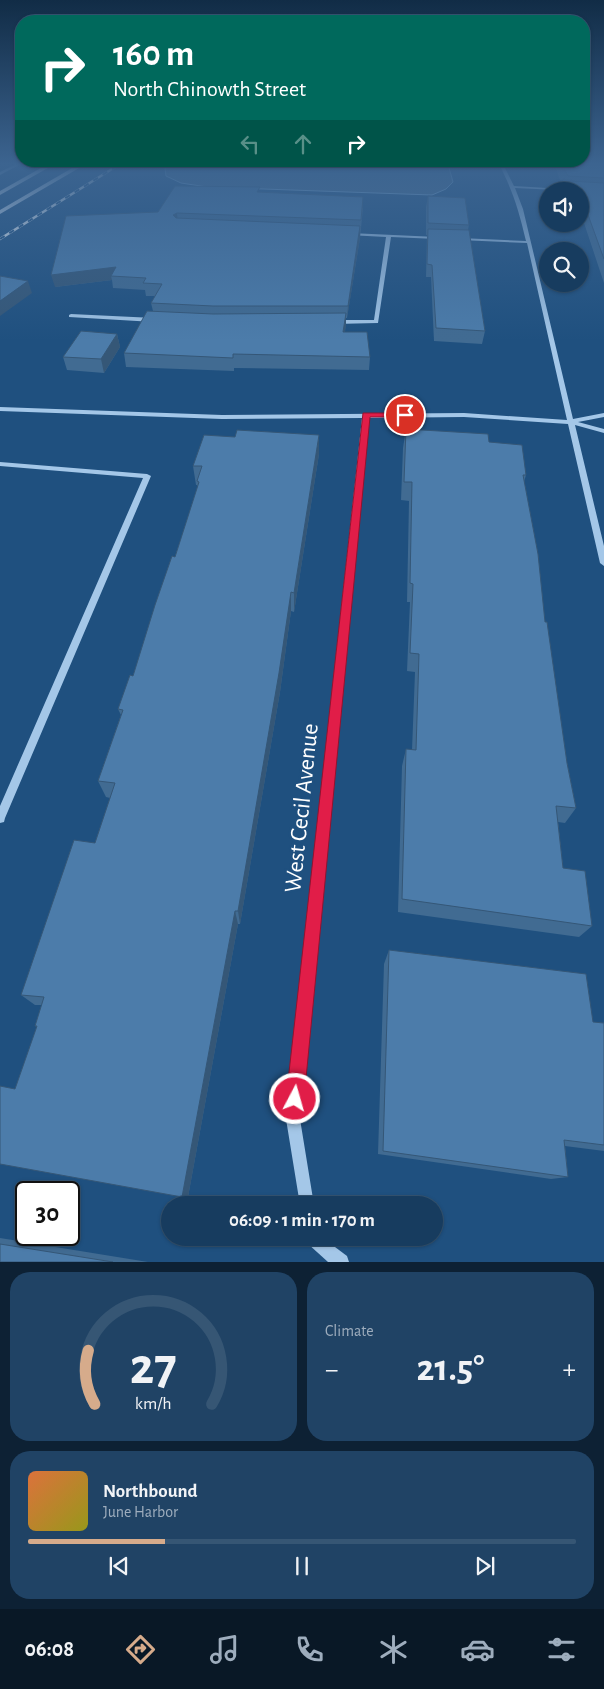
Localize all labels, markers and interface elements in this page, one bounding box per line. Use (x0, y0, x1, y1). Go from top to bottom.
icon: right (30, 35, 95, 100)
text: 160 m (113, 37, 194, 72)
text: North Chinowth Street (113, 78, 306, 100)
icon: left (236, 130, 264, 158)
icon: ahead (289, 130, 317, 158)
icon: right (342, 130, 370, 158)
map controls (539, 182, 589, 292)
button: sound (539, 182, 589, 232)
button: search (539, 242, 589, 292)
pin (384, 394, 426, 436)
icon: arrive (391, 401, 419, 429)
street label: West Cecil Avenue (281, 722, 323, 894)
position arrow (268, 1072, 320, 1124)
speed limit sign: 30 (15, 1181, 80, 1246)
text: 06:09 · 1 min · 170 m (229, 1211, 375, 1230)
text: Climate (325, 1323, 374, 1339)
text: 27 (130, 1341, 177, 1393)
text: 21.5° (417, 1350, 484, 1388)
text: − (325, 1356, 338, 1384)
text: + (563, 1356, 576, 1384)
text: km/h (135, 1395, 172, 1413)
text: Northbound (103, 1482, 198, 1501)
text: June Harbor (103, 1504, 178, 1520)
icon: previous (105, 1552, 133, 1580)
icon: pause (288, 1552, 316, 1580)
icon: next (471, 1552, 499, 1580)
icon: directions (123, 1632, 158, 1667)
icon: music (207, 1632, 242, 1667)
icon: phone (292, 1632, 327, 1667)
icon: climate (376, 1632, 411, 1667)
icon: car (460, 1632, 495, 1667)
icon: filters (544, 1632, 579, 1667)
text: 06:08 (25, 1638, 74, 1660)

